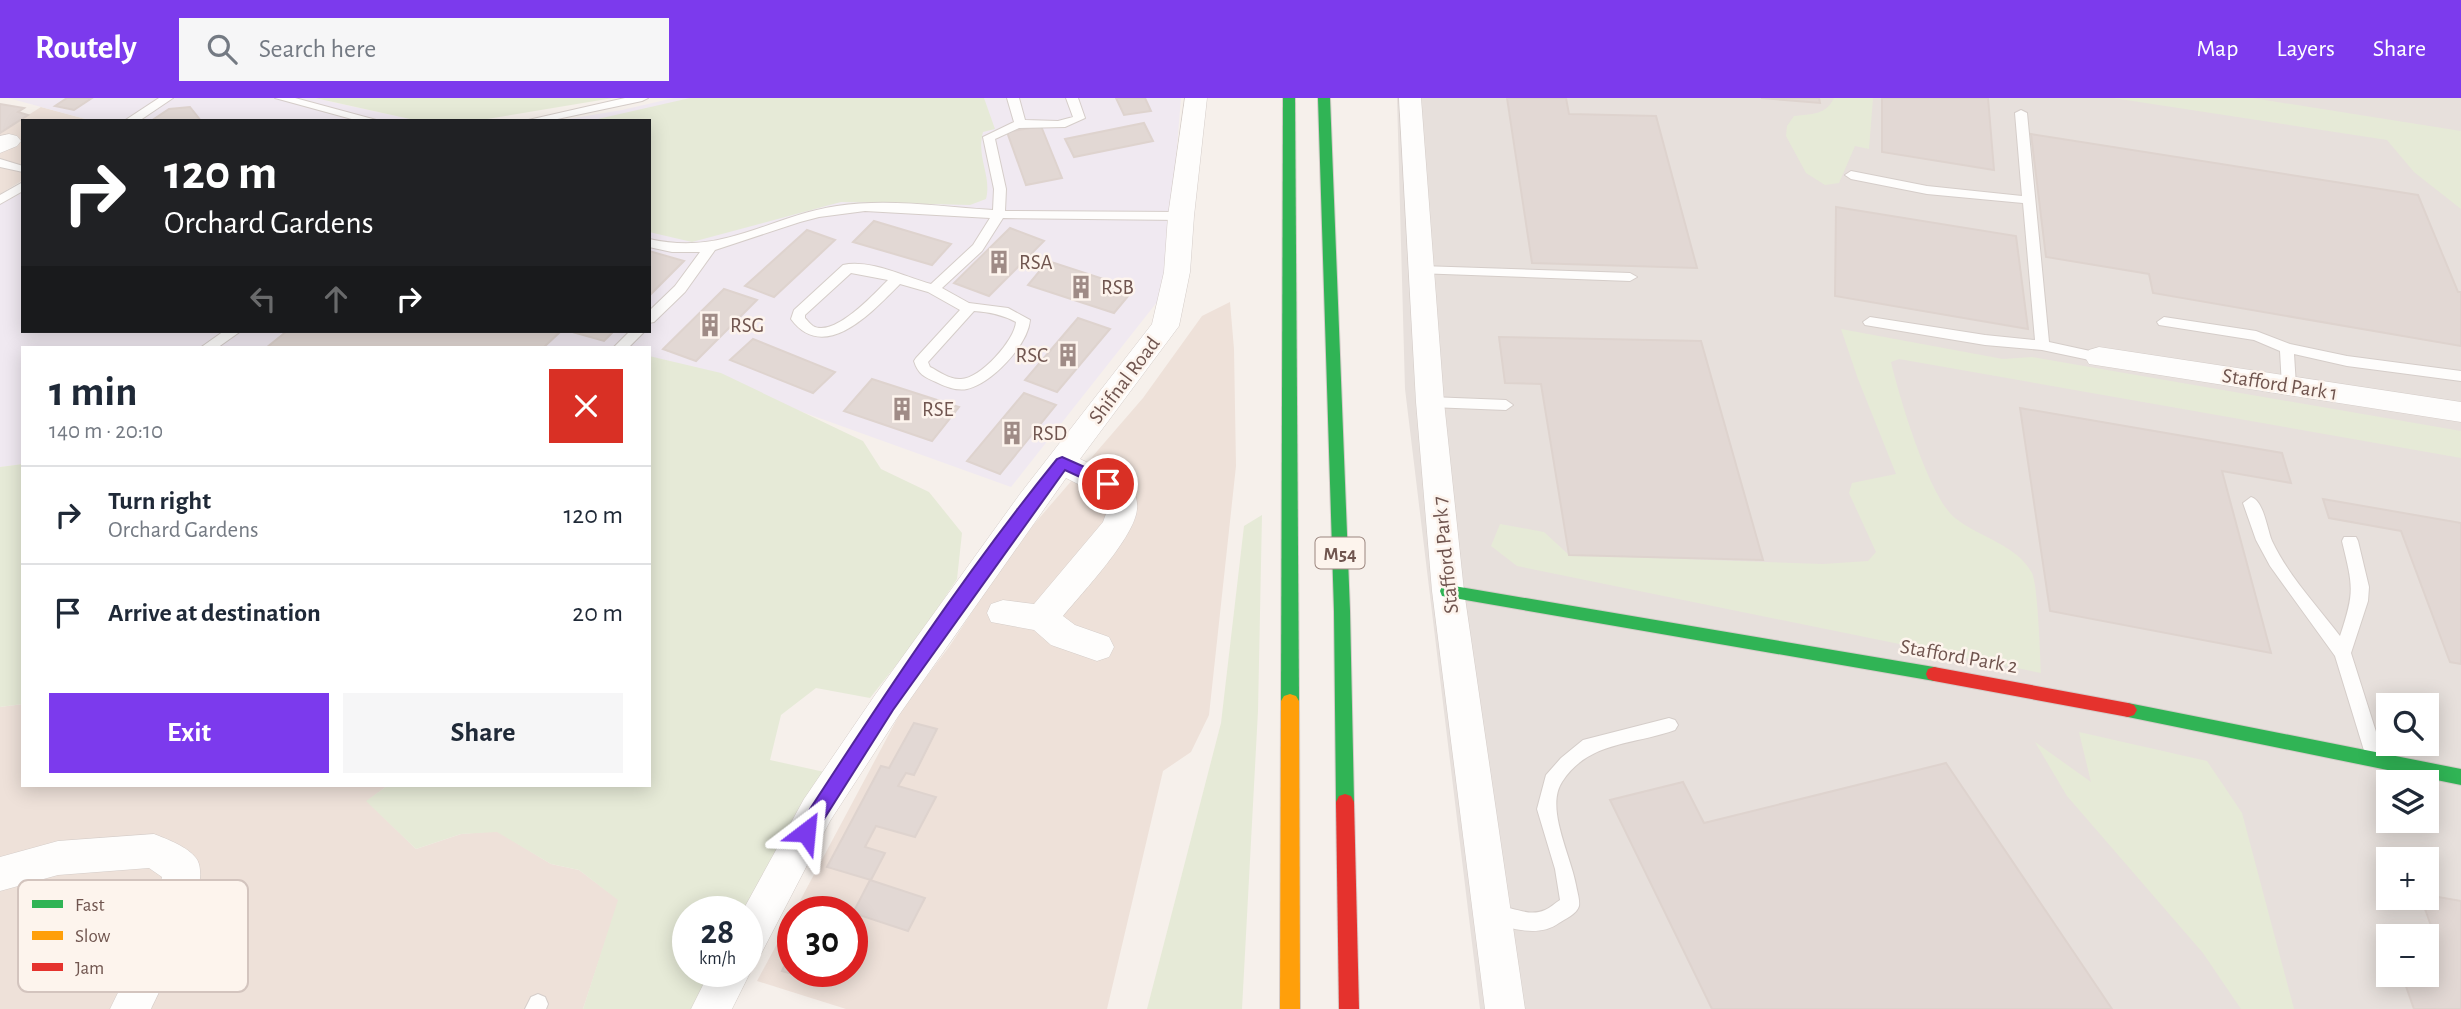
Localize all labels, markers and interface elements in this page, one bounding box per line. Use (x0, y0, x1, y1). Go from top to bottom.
search box (179, 18, 669, 81)
icon: search (203, 30, 241, 68)
text: Routely (35, 32, 137, 65)
text: Search here (259, 36, 376, 62)
text: Map (2196, 37, 2238, 61)
text: Layers (2276, 37, 2335, 61)
text: Share (2373, 37, 2426, 61)
icon: right (49, 147, 140, 238)
text: 120 m (164, 149, 277, 198)
text: Orchard Gardens (164, 207, 374, 239)
building icon: RSA (985, 248, 1013, 276)
place label: RSA (1019, 252, 1053, 273)
building icon: RSB (1067, 273, 1095, 301)
place label: RSB (1101, 277, 1134, 298)
icon: left (244, 280, 282, 318)
icon: ahead (317, 280, 355, 318)
icon: right (390, 280, 428, 318)
building icon: RSG (696, 311, 724, 339)
place label: RSG (730, 315, 764, 336)
street label: Shifnal Road (1085, 333, 1164, 428)
building icon: RSC (1054, 341, 1082, 369)
place label: RSC (1016, 345, 1048, 366)
street label: Stafford Park 1 (2221, 365, 2339, 404)
button: close (549, 369, 623, 443)
text: 1 min (49, 371, 138, 413)
building icon: RSE (888, 395, 916, 423)
place label: RSE (922, 399, 954, 420)
building icon: RSD (998, 419, 1026, 447)
text: 140 m · 20:10 (49, 420, 163, 443)
place label: RSD (1032, 423, 1067, 444)
pin (1078, 454, 1138, 514)
icon: arrive (1089, 465, 1127, 503)
text: Turn right (108, 488, 211, 514)
street label: Stafford Park 7 (1429, 495, 1462, 615)
icon: right (49, 496, 87, 534)
text: 120 m (563, 502, 623, 528)
text: Orchard Gardens (108, 519, 259, 542)
road number: M54 (1316, 538, 1364, 568)
icon: arrive (49, 594, 87, 632)
text: Arrive at destination (108, 600, 321, 626)
text: 20 m (572, 600, 623, 626)
street label: Stafford Park 2 (1899, 636, 2019, 677)
button: Exit (49, 693, 329, 773)
button: Share (343, 693, 623, 773)
map controls (2376, 693, 2439, 987)
button: search (2376, 693, 2439, 756)
button: layers (2376, 770, 2439, 833)
position arrow (769, 795, 843, 869)
button: + (2376, 847, 2439, 910)
legend (18, 880, 248, 992)
text: Fast (75, 896, 105, 915)
speed limit sign: 30 (777, 896, 868, 987)
text: 28 (701, 915, 734, 950)
button: − (2376, 924, 2439, 987)
text: Slow (75, 927, 111, 946)
text: km/h (699, 950, 736, 968)
text: Jam (75, 959, 104, 978)

